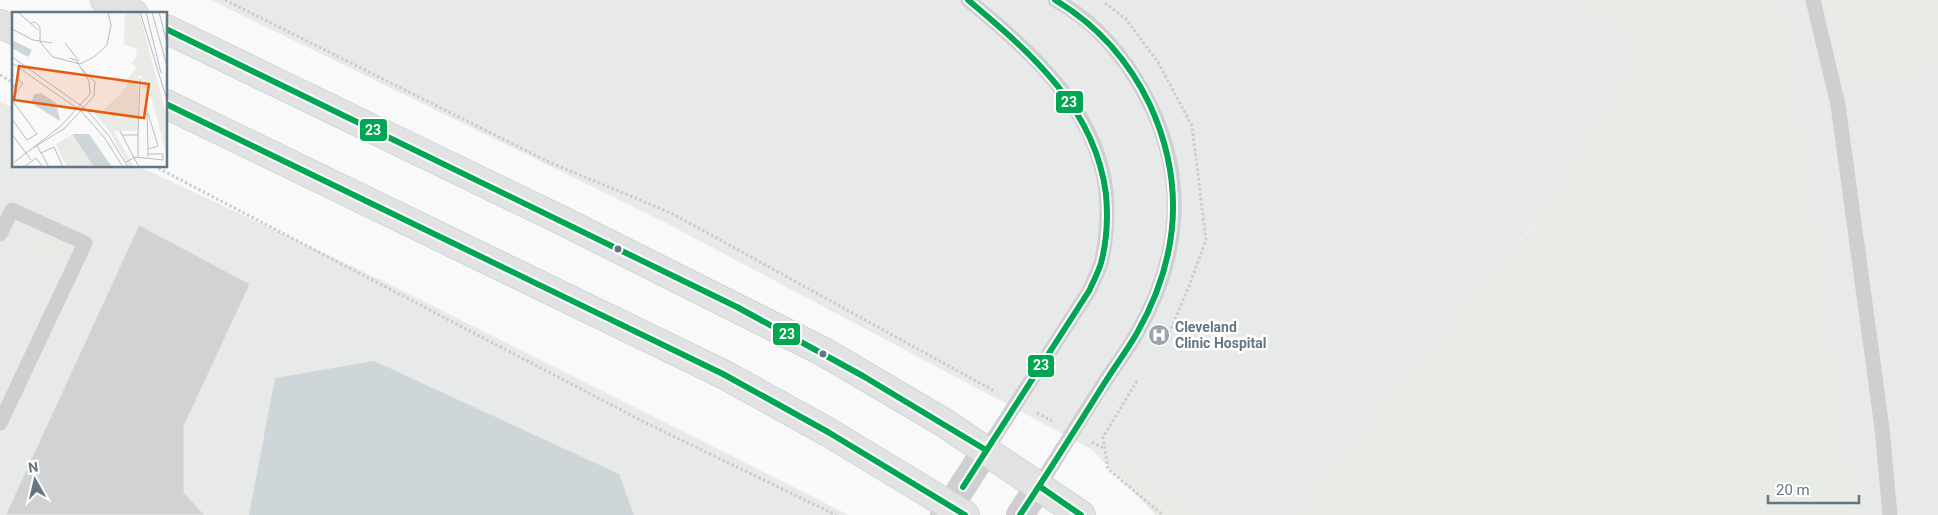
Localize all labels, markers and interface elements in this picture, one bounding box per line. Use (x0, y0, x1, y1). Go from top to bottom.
inset map (12, 12, 168, 168)
line badge: 23 (1055, 90, 1084, 114)
text: 23 (1061, 94, 1077, 110)
line badge: 23 (359, 118, 388, 142)
text: 23 (365, 122, 381, 138)
unlabelled marker (613, 244, 623, 254)
place label: Cleveland Clinic Hospital (1175, 319, 1266, 351)
line badge: 23 (772, 322, 801, 346)
hospital icon: Cleveland Clinic Hospital (1147, 323, 1171, 347)
text: 23 (779, 326, 795, 342)
unlabelled marker (818, 349, 828, 359)
line badge: 23 (1027, 354, 1055, 378)
text: 23 (1033, 357, 1049, 373)
north arrow (10, 455, 60, 505)
text: N (27, 459, 39, 476)
scale bar (1768, 472, 1859, 504)
text: 20 m (1776, 481, 1810, 499)

